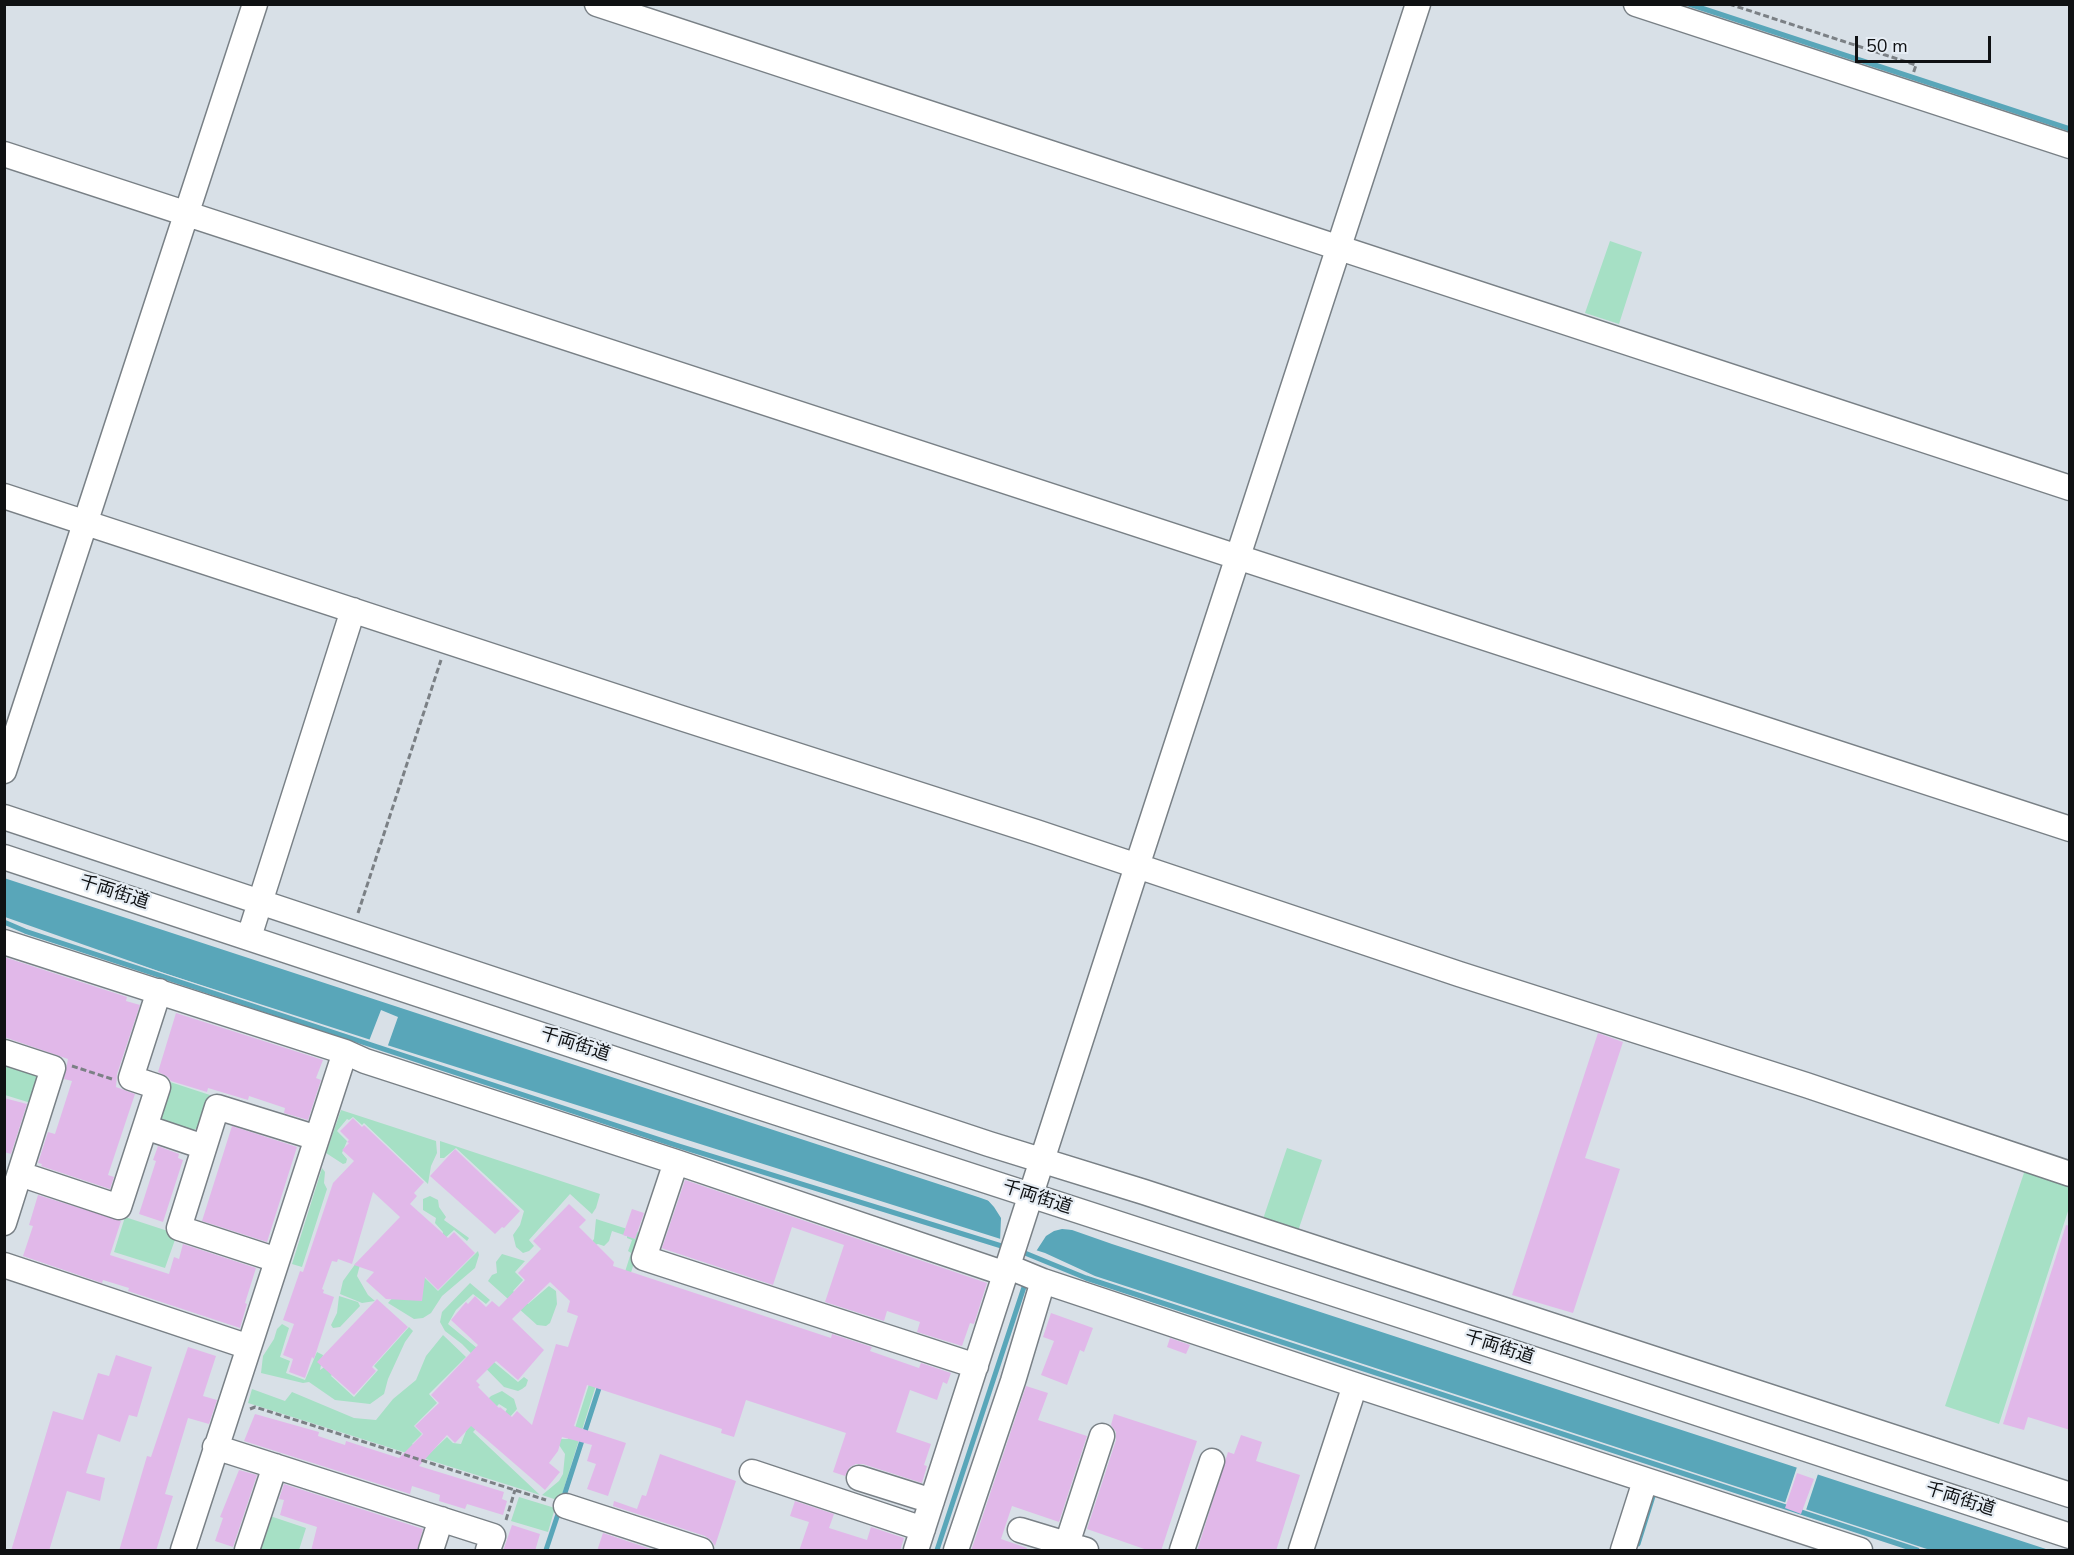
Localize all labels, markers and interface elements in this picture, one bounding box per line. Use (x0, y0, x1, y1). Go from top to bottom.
scale bar (1858, 24, 1994, 62)
text: 50 m (1866, 34, 1908, 58)
street label: 千両街道 (76, 872, 152, 914)
street label: 千両街道 (537, 1024, 613, 1066)
street label: 千両街道 (999, 1177, 1075, 1219)
street label: 千両街道 (1461, 1327, 1537, 1369)
street label: 千両街道 (1922, 1479, 1998, 1521)

